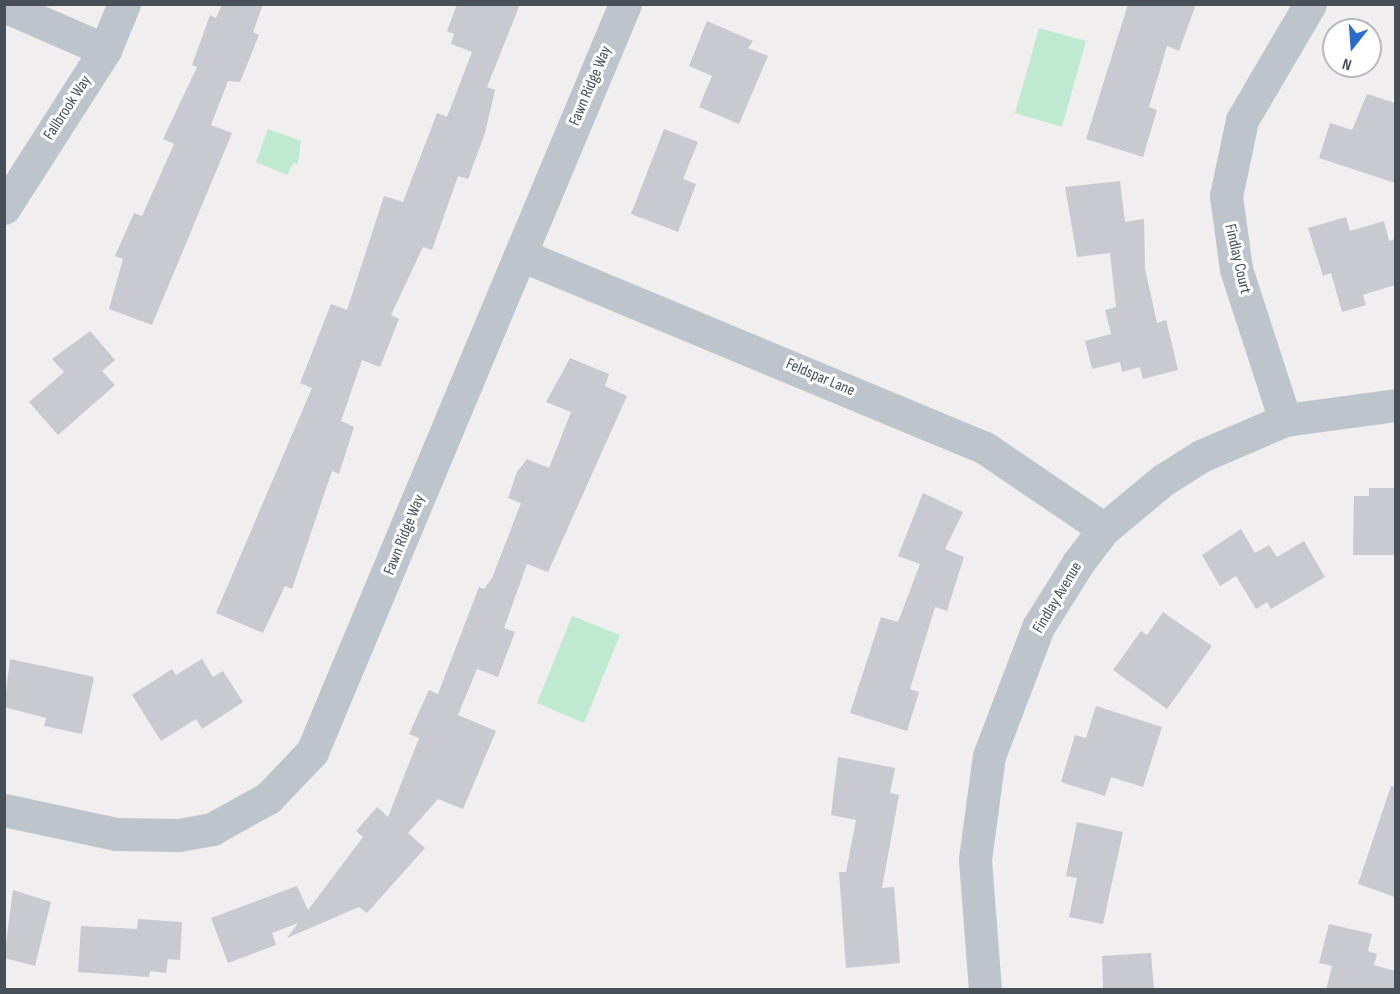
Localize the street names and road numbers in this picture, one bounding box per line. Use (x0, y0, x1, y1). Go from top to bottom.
street label: Fawn Ridge Way (566, 43, 616, 129)
street label: Fallbrook Way (40, 72, 96, 144)
street label: Findlay Court (1220, 222, 1254, 296)
street label: Feldspar Lane (783, 355, 857, 401)
street label: Fawn Ridge Way (380, 492, 430, 578)
street label: Findlay Avenue (1029, 559, 1087, 637)

